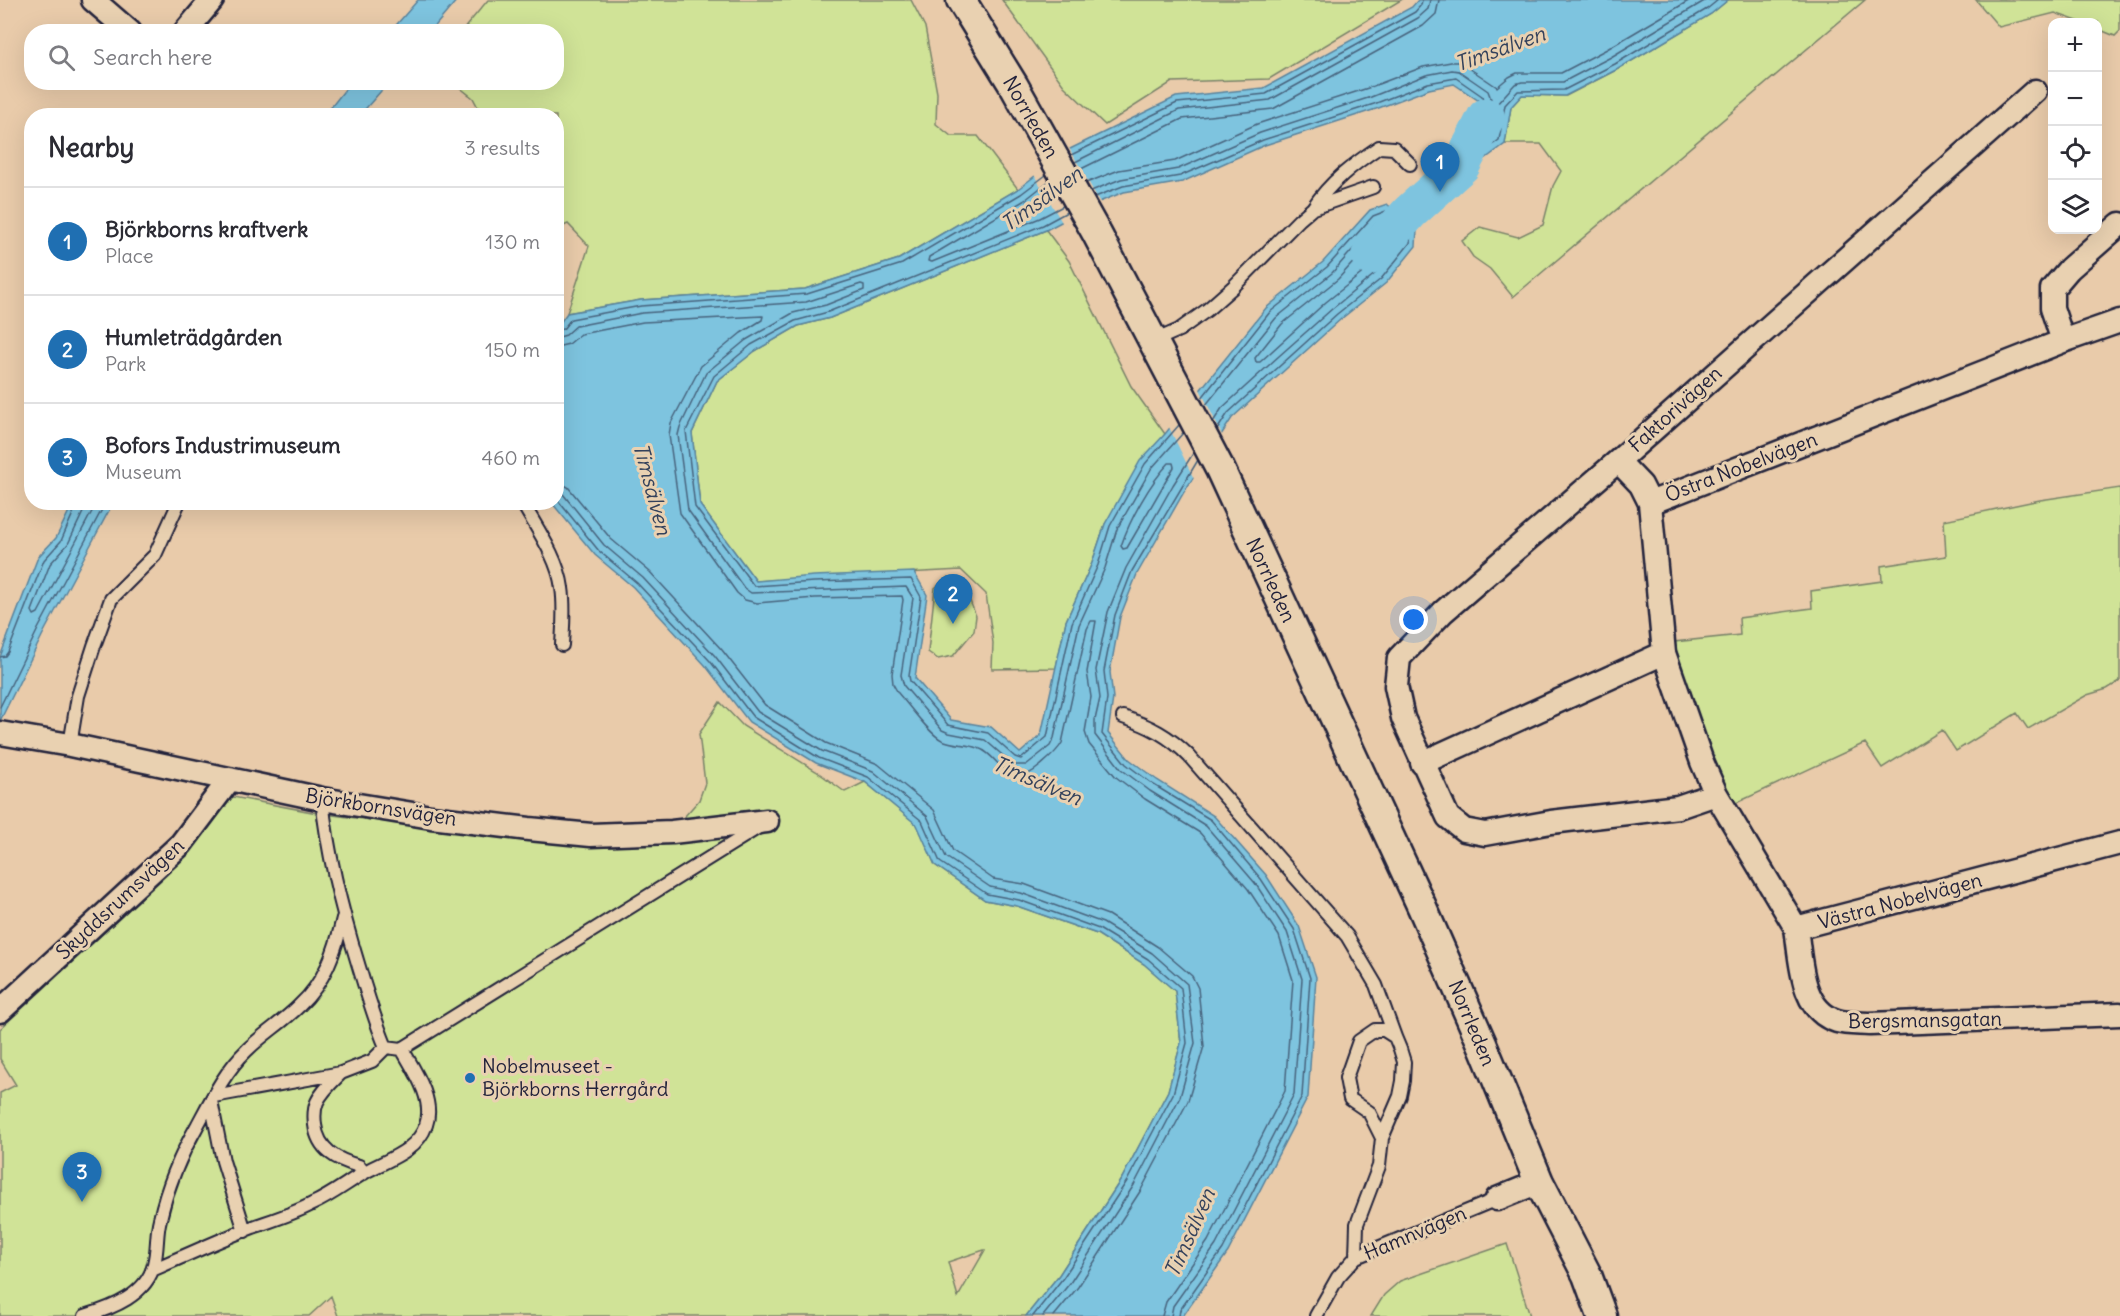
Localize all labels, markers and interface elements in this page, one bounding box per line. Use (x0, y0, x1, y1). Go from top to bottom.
map controls (2048, 18, 2102, 234)
button: + (2048, 18, 2102, 72)
water label: Timsälven (1451, 19, 1549, 77)
search box (24, 24, 564, 90)
icon: search (45, 41, 78, 74)
text: Search here (93, 43, 212, 71)
street label: Norrleden (998, 71, 1065, 162)
button: − (2048, 72, 2102, 126)
button: locate (2048, 126, 2102, 180)
text: Nearby (48, 131, 134, 164)
text: 3 results (464, 135, 540, 160)
pin: 1 (1420, 142, 1460, 192)
water label: Timsälven (996, 160, 1088, 237)
button: layers (2048, 180, 2102, 234)
text: Björkborns kraftverk (105, 215, 308, 243)
text: 1 (64, 229, 71, 254)
text: 130 m (485, 229, 540, 254)
text: Place (105, 243, 153, 268)
text: Humleträdgården (105, 323, 282, 351)
text: 2 (62, 337, 73, 362)
text: 150 m (485, 337, 540, 362)
text: Park (105, 351, 146, 376)
street label: Faktorivägen (1623, 360, 1727, 457)
street label: Östra Nobelvägen (1661, 426, 1820, 507)
text: Bofors Industrimuseum (105, 431, 341, 459)
water label: Timsälven (627, 440, 678, 539)
text: 3 (62, 445, 73, 470)
text: 460 m (481, 445, 540, 470)
text: Museum (105, 459, 182, 484)
street label: Norrleden (1241, 534, 1302, 626)
pin: 2 (934, 574, 972, 624)
your location (1399, 605, 1428, 634)
water label: Timsälven (989, 750, 1087, 812)
street label: Björkbornsvägen (304, 782, 458, 831)
street label: Skyddsrumsvägen (50, 833, 189, 964)
street label: Västra Nobelvägen (1815, 867, 1985, 934)
street label: Norrleden (1443, 976, 1502, 1069)
street label: Bergsmansgatan (1848, 1006, 2002, 1033)
place label: Nobelmuseet - Björkborns Herrgård (482, 1053, 669, 1101)
marker: Nobelmuseet - Björkborns Herrgård (463, 1071, 477, 1085)
pin: 3 (62, 1152, 101, 1202)
water label: Timsälven (1158, 1184, 1221, 1281)
street label: Hamnvägen (1360, 1200, 1470, 1265)

